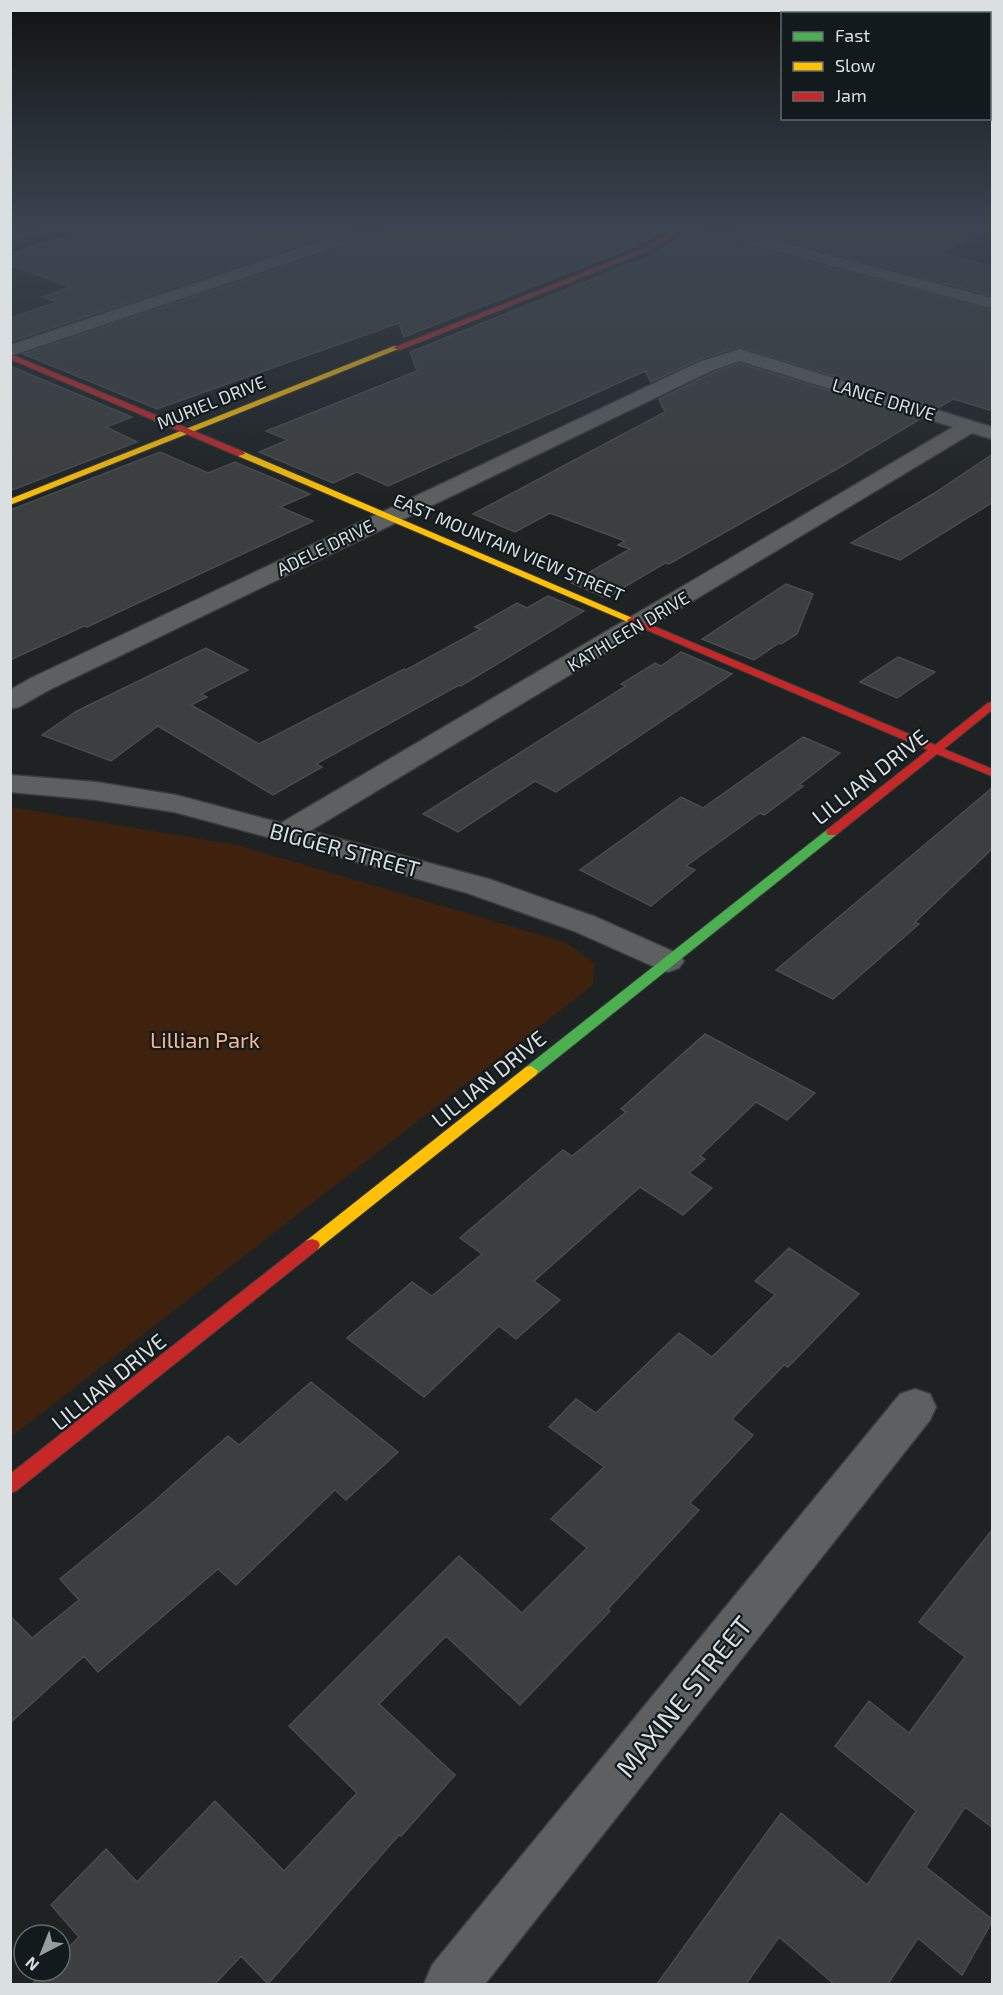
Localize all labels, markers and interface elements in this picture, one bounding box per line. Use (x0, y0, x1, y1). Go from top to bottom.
legend (781, 12, 991, 120)
text: Fast (835, 24, 870, 46)
text: Slow (835, 54, 876, 76)
text: Jam (835, 84, 867, 106)
street label: MURIEL DRIVE (153, 370, 269, 434)
street label: LANCE DRIVE (830, 373, 938, 425)
street label: EAST MOUNTAIN VIEW STREET (390, 488, 628, 606)
street label: ADELE DRIVE (273, 514, 377, 580)
street label: KATHLEEN DRIVE (563, 586, 693, 676)
street label: LILLIAN DRIVE (806, 723, 932, 829)
street label: BIGGER STREET (267, 817, 423, 882)
street label: LILLIAN DRIVE (426, 1024, 550, 1132)
park label: Lillian Park (150, 1026, 260, 1052)
street label: LILLIAN DRIVE (46, 1327, 170, 1435)
street label: MAXINE STREET (608, 1609, 758, 1783)
north arrow (12, 1923, 72, 1983)
text: N (21, 1954, 42, 1975)

